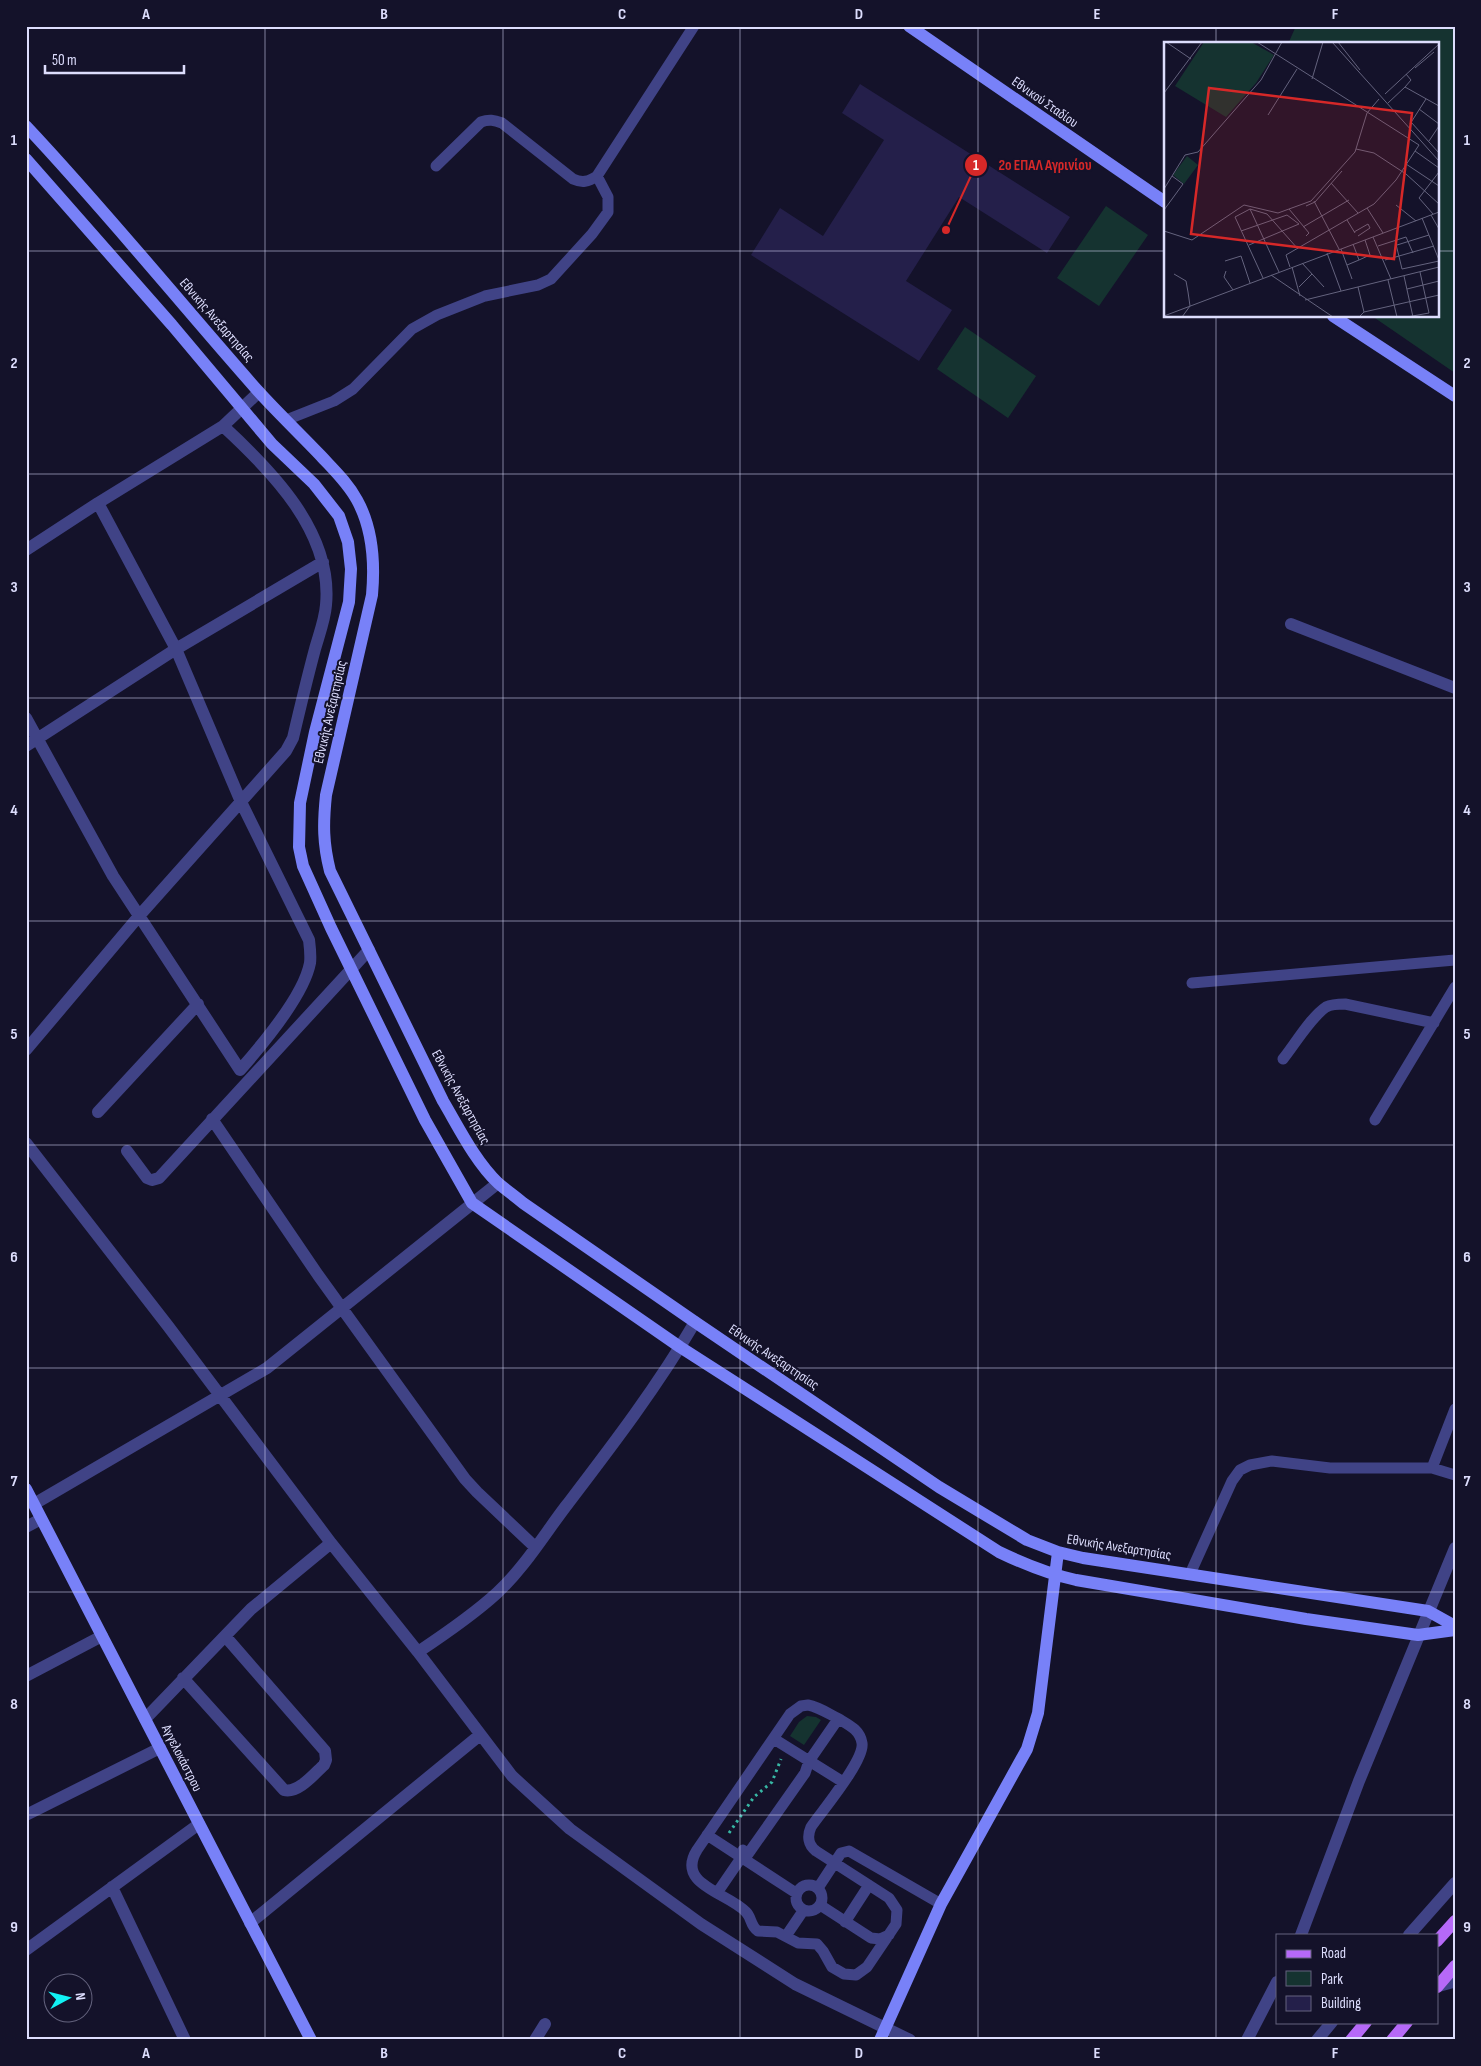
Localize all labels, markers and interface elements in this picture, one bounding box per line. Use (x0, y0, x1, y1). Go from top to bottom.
text: A (141, 5, 150, 24)
text: B (380, 5, 388, 24)
text: C (618, 5, 626, 24)
text: D (855, 5, 863, 24)
text: E (1094, 5, 1101, 24)
text: F (1332, 5, 1339, 24)
scale bar (45, 42, 184, 74)
inset map (1164, 42, 1438, 318)
text: 50 m (52, 51, 77, 70)
street label: Εθνικού Σταδίου (1008, 73, 1082, 131)
text: 1 (11, 131, 18, 150)
text: 1 (1464, 131, 1471, 150)
callout: 2ο ΕΠΑΛ Αγρινίου (964, 150, 1102, 180)
text: 1 (973, 156, 979, 175)
text: 2ο ΕΠΑΛ Αγρινίου (998, 156, 1092, 175)
street label: Εθνικής Ανεξαρτησίας (176, 275, 258, 365)
text: 2 (10, 354, 18, 373)
text: 2 (1463, 354, 1471, 373)
text: 3 (10, 578, 18, 597)
text: 3 (1463, 578, 1471, 597)
street label: Εθνικής Ανεξαρτησίας (310, 659, 350, 765)
text: 4 (10, 801, 18, 820)
text: 4 (1463, 801, 1471, 820)
text: 5 (10, 1025, 18, 1044)
text: 5 (1463, 1025, 1471, 1044)
street label: Εθνικής Ανεξαρτησίας (428, 1047, 494, 1147)
text: 6 (10, 1248, 18, 1267)
text: 6 (1463, 1248, 1471, 1267)
street label: Εθνικής Ανεξαρτησίας (726, 1320, 822, 1394)
text: 7 (11, 1472, 18, 1491)
text: 7 (1464, 1472, 1471, 1491)
street label: Εθνικής Ανεξαρτησίας (1066, 1530, 1172, 1564)
text: 8 (10, 1695, 18, 1714)
text: 8 (1463, 1695, 1471, 1714)
street label: Αγγελοκάστρου (157, 1721, 206, 1794)
text: 9 (10, 1918, 18, 1937)
text: 9 (1463, 1918, 1471, 1937)
legend (1276, 1934, 1438, 2024)
text: Road (1321, 1944, 1346, 1963)
text: Park (1321, 1970, 1343, 1989)
north arrow (42, 1974, 92, 2024)
text: N (72, 1992, 89, 2001)
text: Building (1321, 1994, 1361, 2013)
text: A (141, 2044, 150, 2063)
text: B (380, 2044, 388, 2063)
text: C (618, 2044, 626, 2063)
text: D (855, 2044, 863, 2063)
text: E (1094, 2044, 1101, 2063)
text: F (1332, 2044, 1339, 2063)

